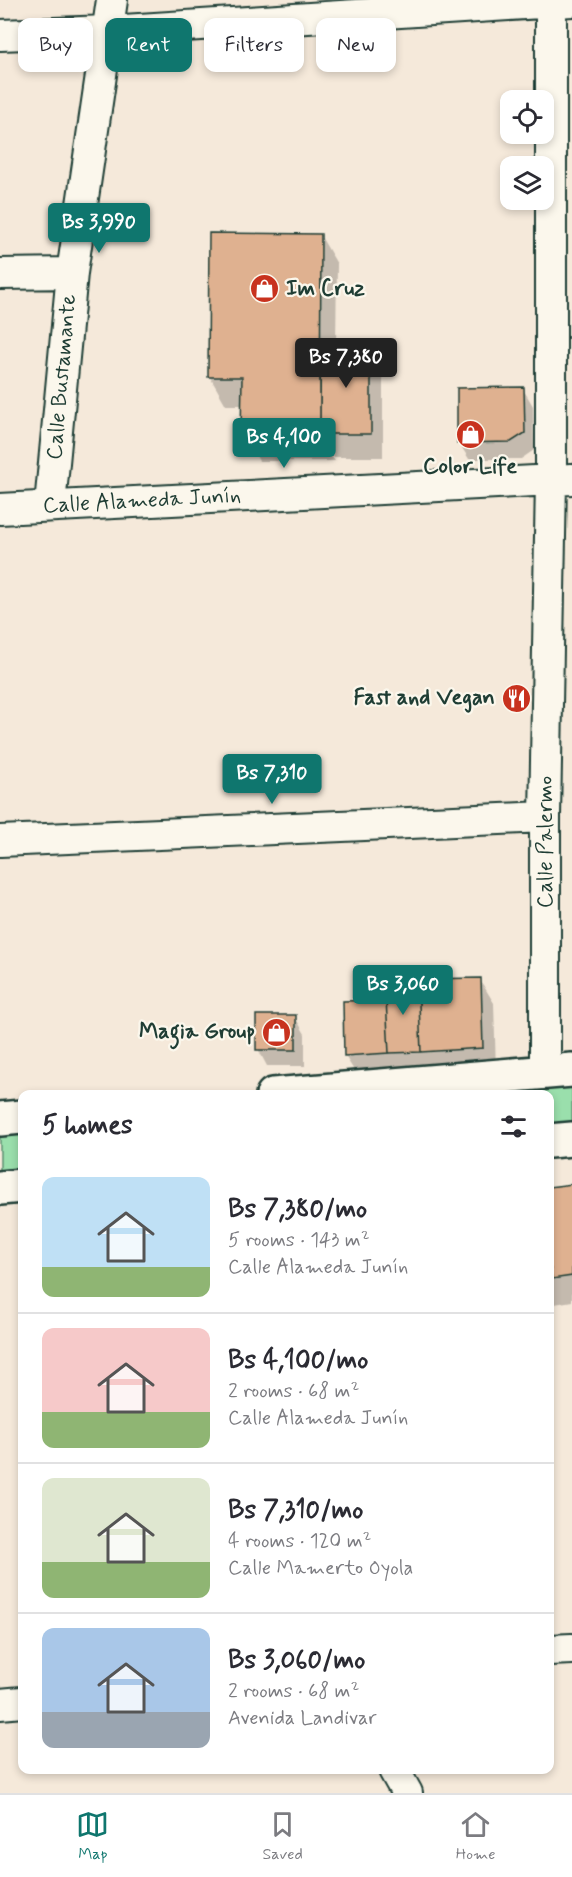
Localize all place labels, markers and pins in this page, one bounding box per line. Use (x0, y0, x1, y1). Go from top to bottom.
pin: Bs 3,990 (37, 203, 161, 254)
shop icon: Im Cruz (249, 273, 281, 305)
place label: Im Cruz (286, 275, 365, 303)
pin: Bs 7,380 (284, 338, 408, 389)
pin: Bs 4,100 (222, 418, 346, 469)
shop icon: Color Life (454, 419, 486, 451)
place label: Color Life (423, 453, 517, 481)
restaurant icon: Fast and Vegan (500, 682, 532, 714)
place label: Fast and Vegan (354, 684, 495, 713)
pin: Bs 7,310 (210, 754, 334, 805)
pin: Bs 3,060 (341, 965, 465, 1016)
shop icon: Magia Group (260, 1016, 292, 1048)
place label: Magia Group (139, 1018, 255, 1050)

